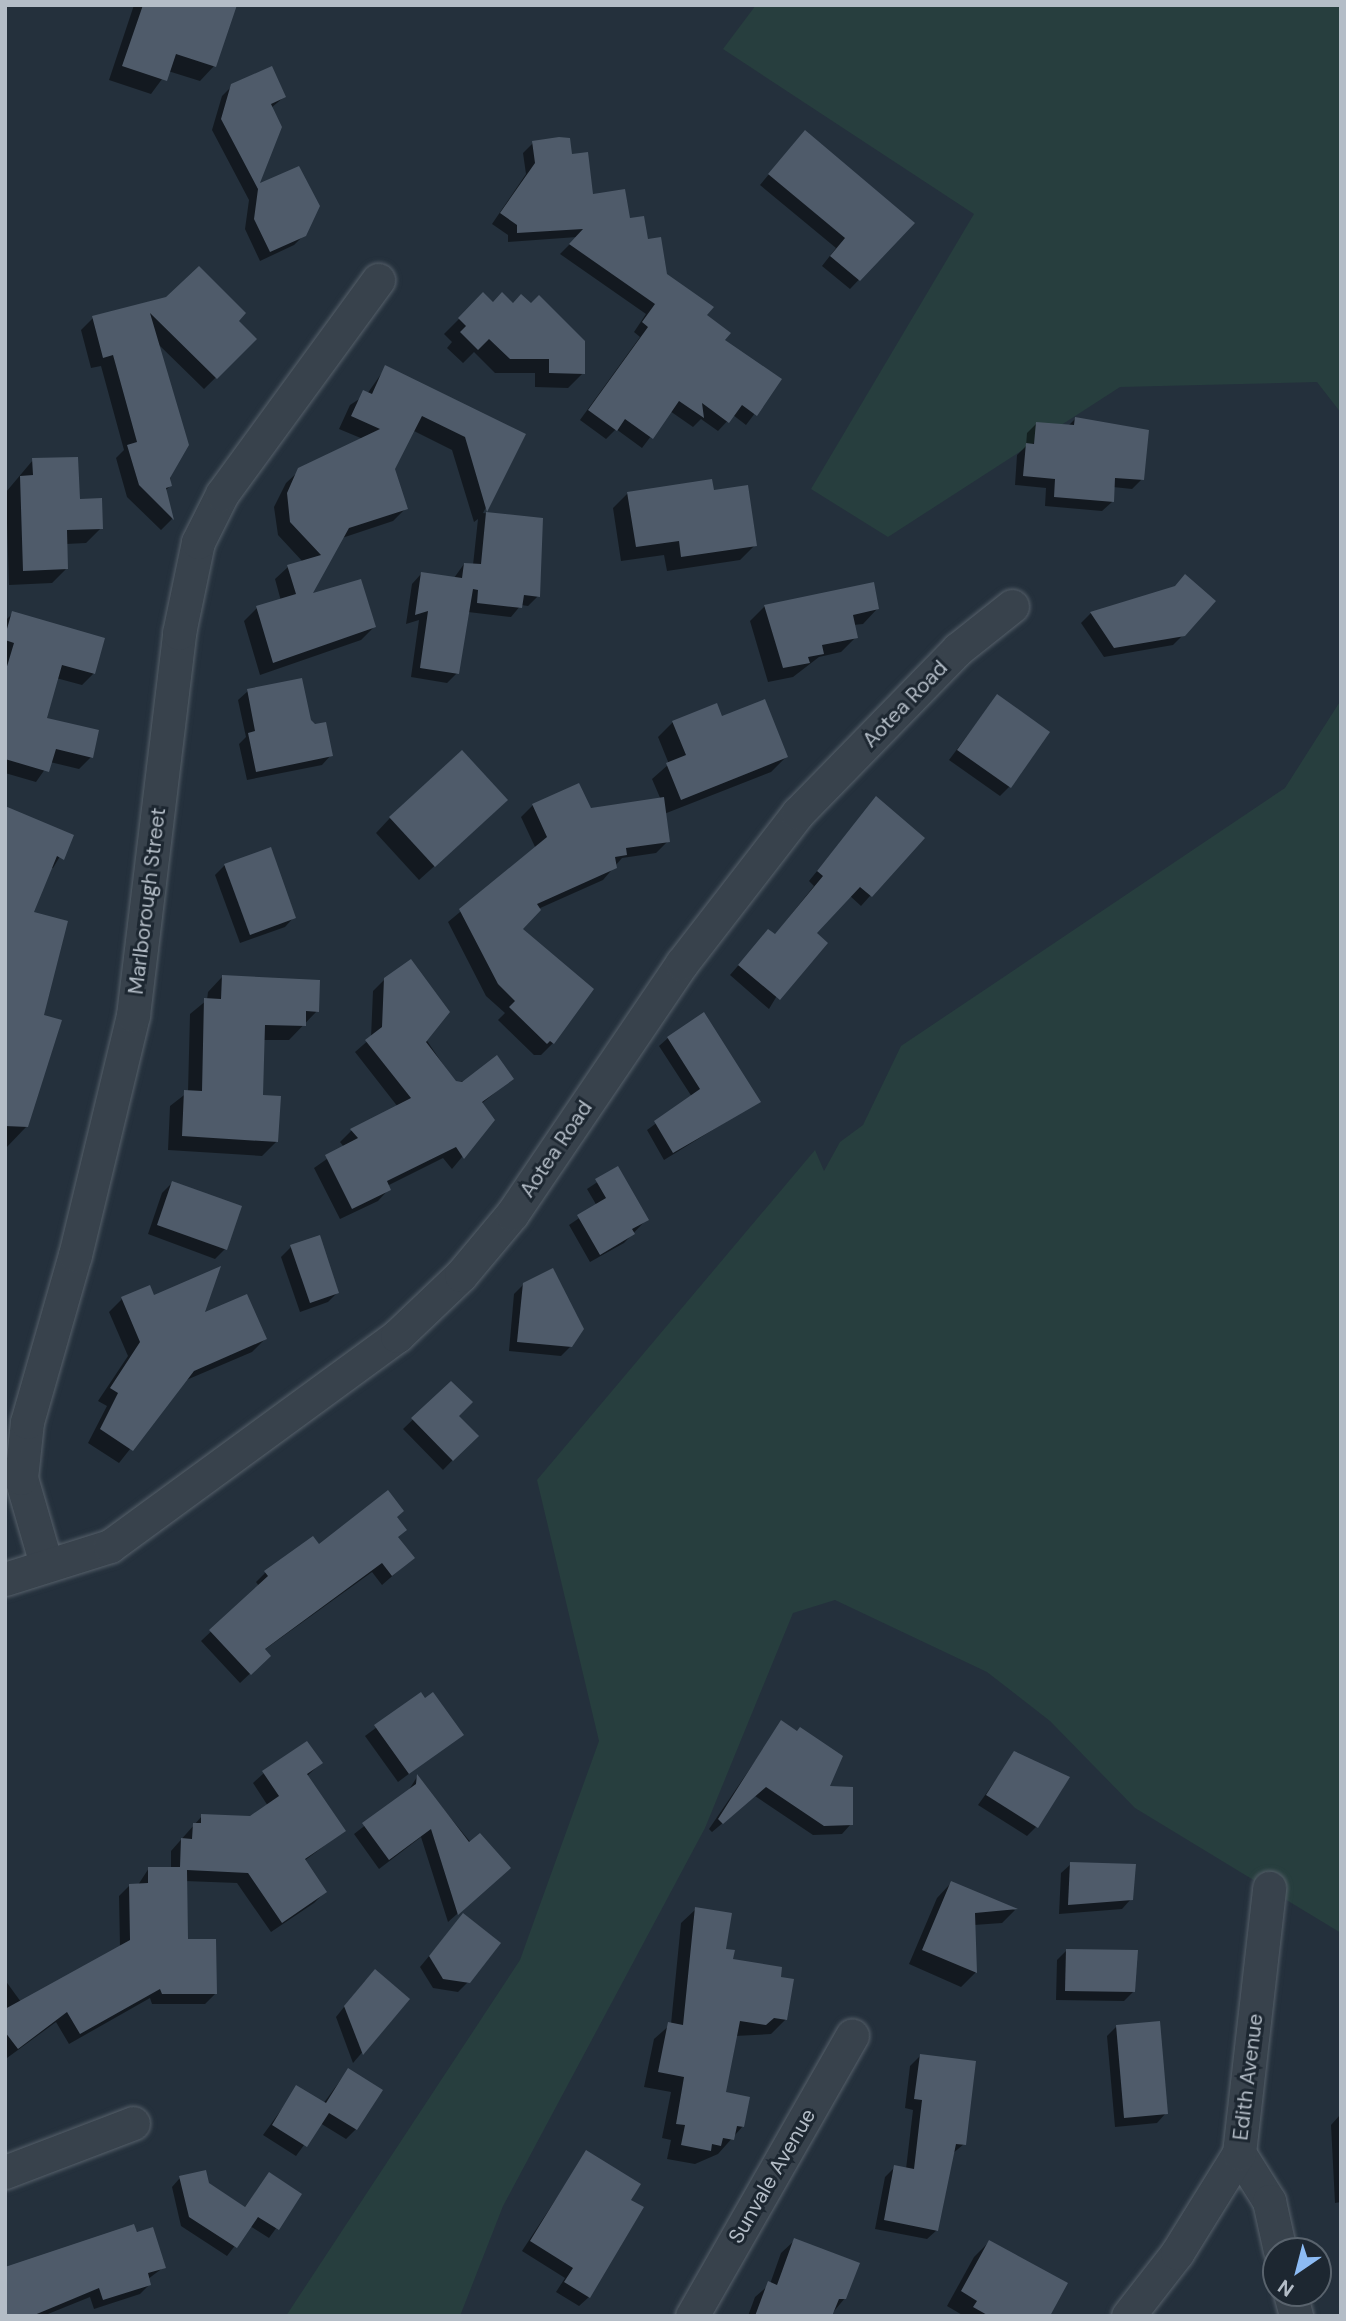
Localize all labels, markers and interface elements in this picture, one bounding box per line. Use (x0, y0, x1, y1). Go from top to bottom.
street label: Aotea Road (857, 655, 953, 753)
street label: Marlborough Street (123, 806, 171, 996)
street label: Aotea Road (514, 1096, 598, 1202)
street label: Edith Avenue (1228, 2012, 1268, 2142)
street label: Sunvale Avenue (723, 2104, 821, 2248)
north arrow (1262, 2237, 1332, 2307)
text: N (1273, 2274, 1299, 2302)

